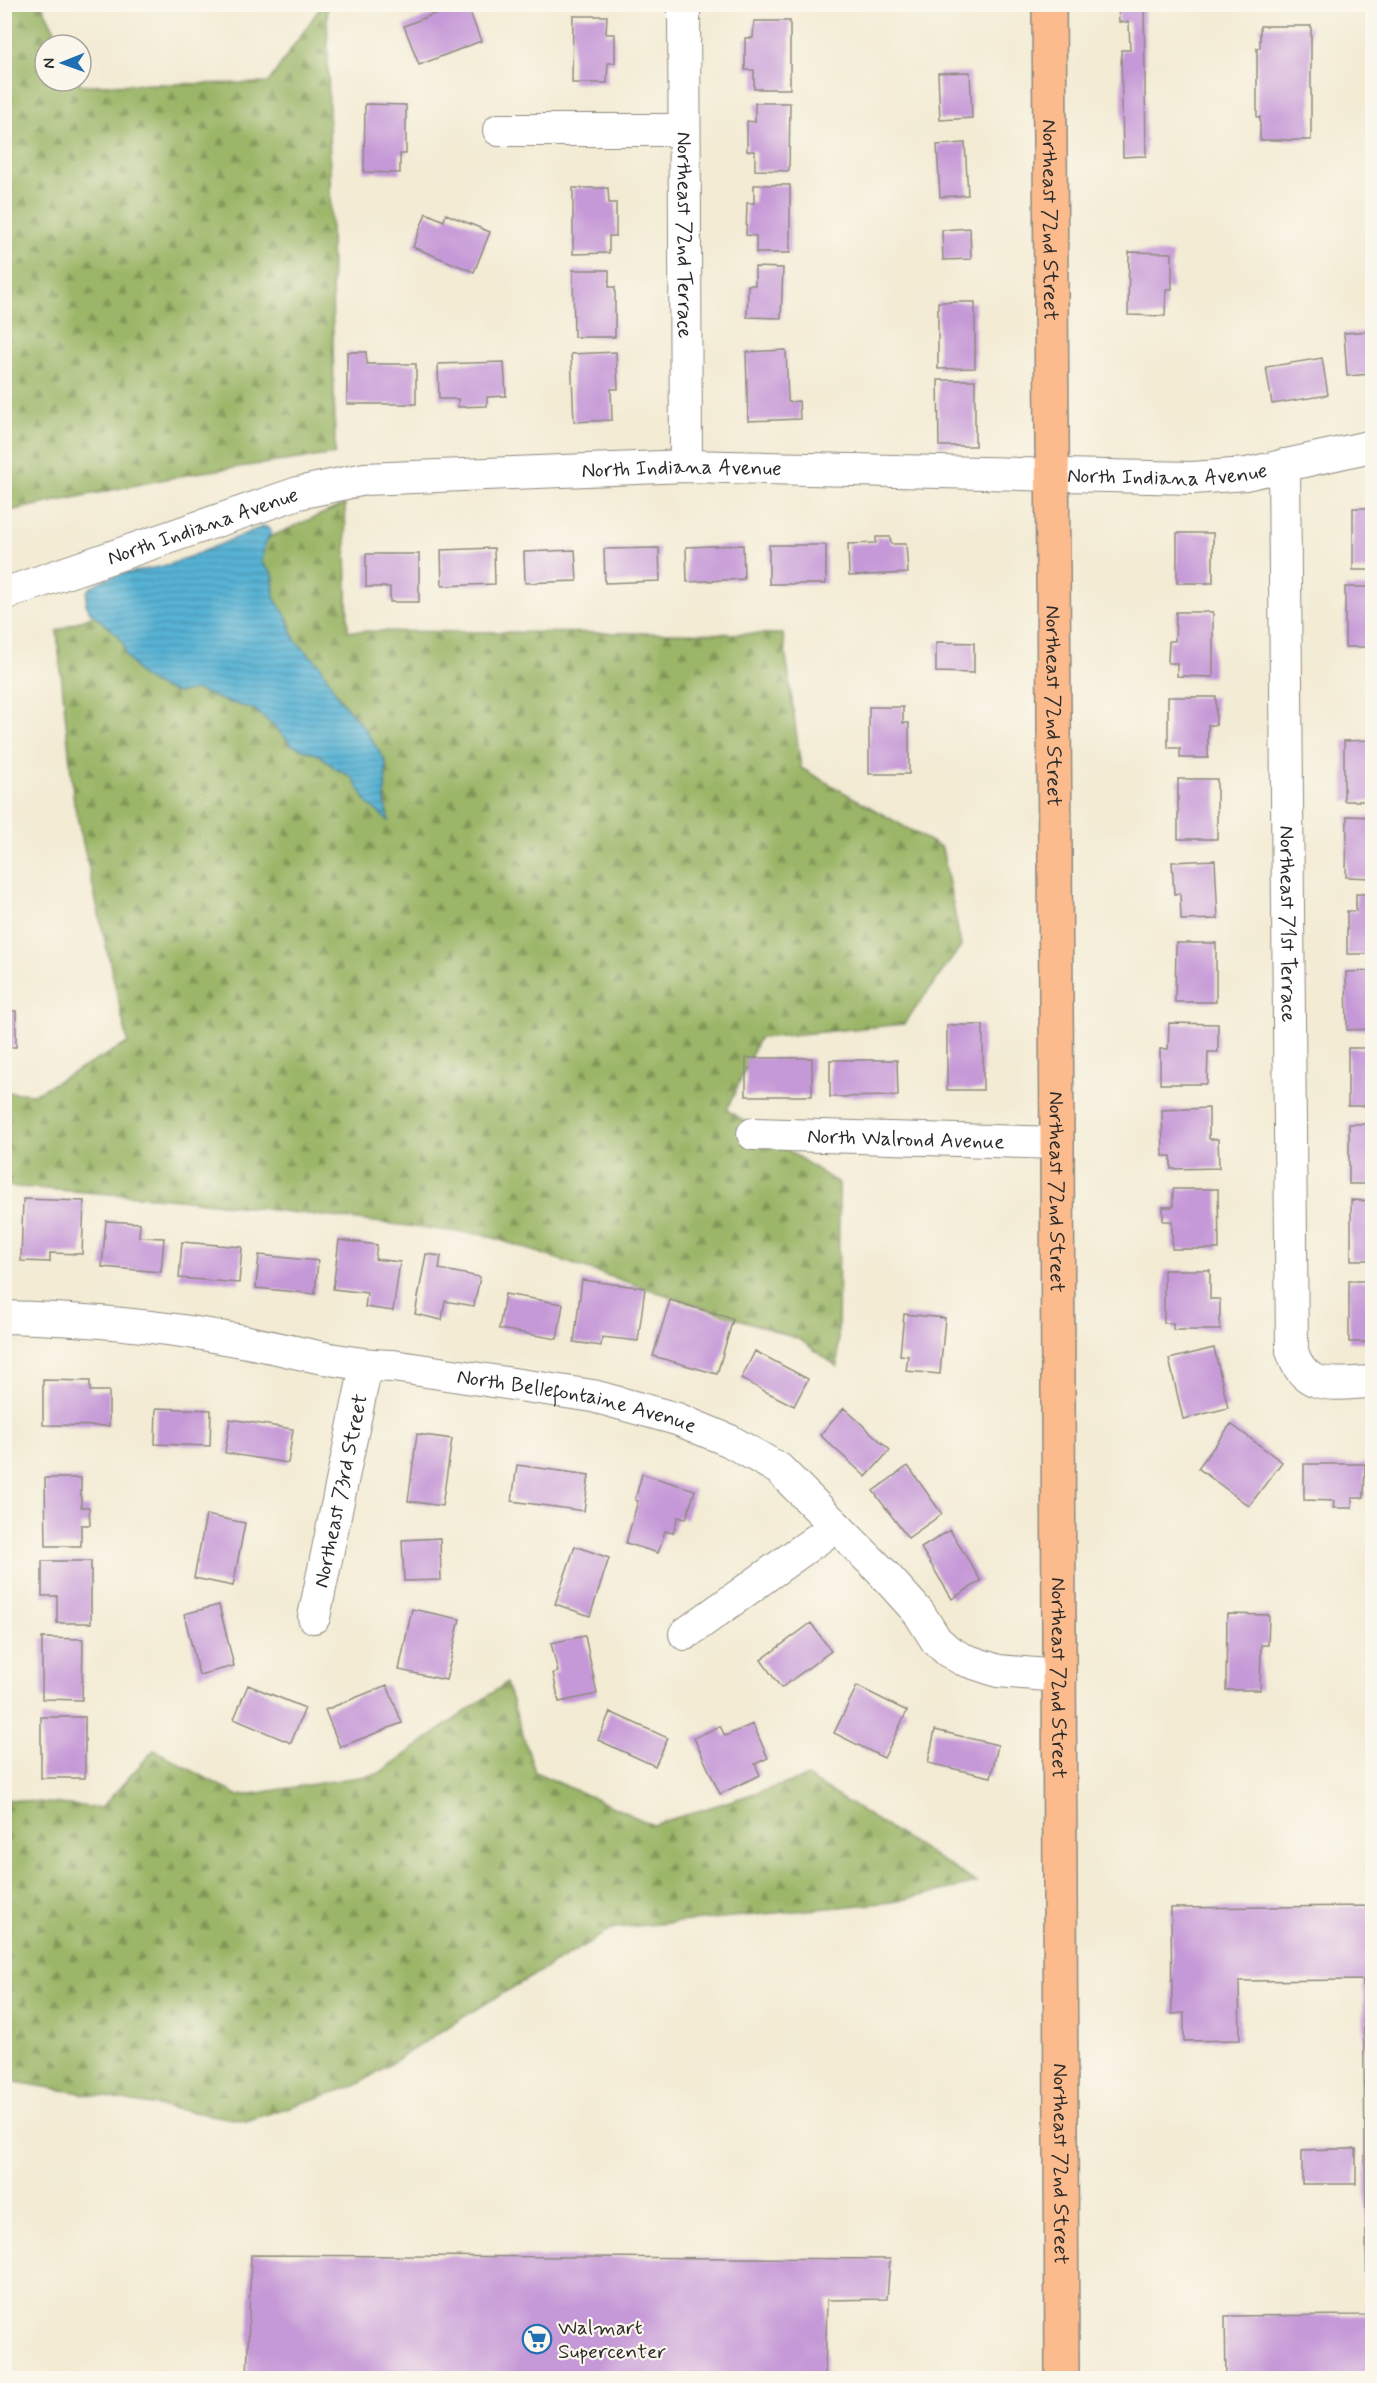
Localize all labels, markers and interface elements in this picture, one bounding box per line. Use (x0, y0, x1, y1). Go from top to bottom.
north arrow (33, 33, 93, 93)
text: N (39, 58, 60, 69)
street label: Northeast 72nd Street (1035, 119, 1064, 321)
street label: Northeast 72nd Terrace (670, 132, 698, 338)
street label: North Indiana Avenue (581, 453, 782, 485)
street label: North Indiana Avenue (1067, 457, 1270, 493)
street label: North Indiana Avenue (104, 481, 302, 572)
street label: Northeast 72nd Street (1038, 605, 1068, 807)
street label: Northeast 71st Terrace (1272, 825, 1302, 1023)
street label: Northeast 72nd Street (1042, 1091, 1071, 1293)
street label: North Walrond Avenue (807, 1123, 1005, 1156)
street label: North Bellefontaine Avenue (455, 1363, 701, 1441)
street label: Northeast 73rd Street (307, 1391, 375, 1590)
street label: Northeast 72nd Street (1044, 1577, 1073, 1779)
street label: Northeast 72nd Street (1046, 2063, 1075, 2265)
place label: Walmart Supercenter (558, 2314, 666, 2366)
supermarket icon: Walmart Supercenter (521, 2323, 553, 2355)

